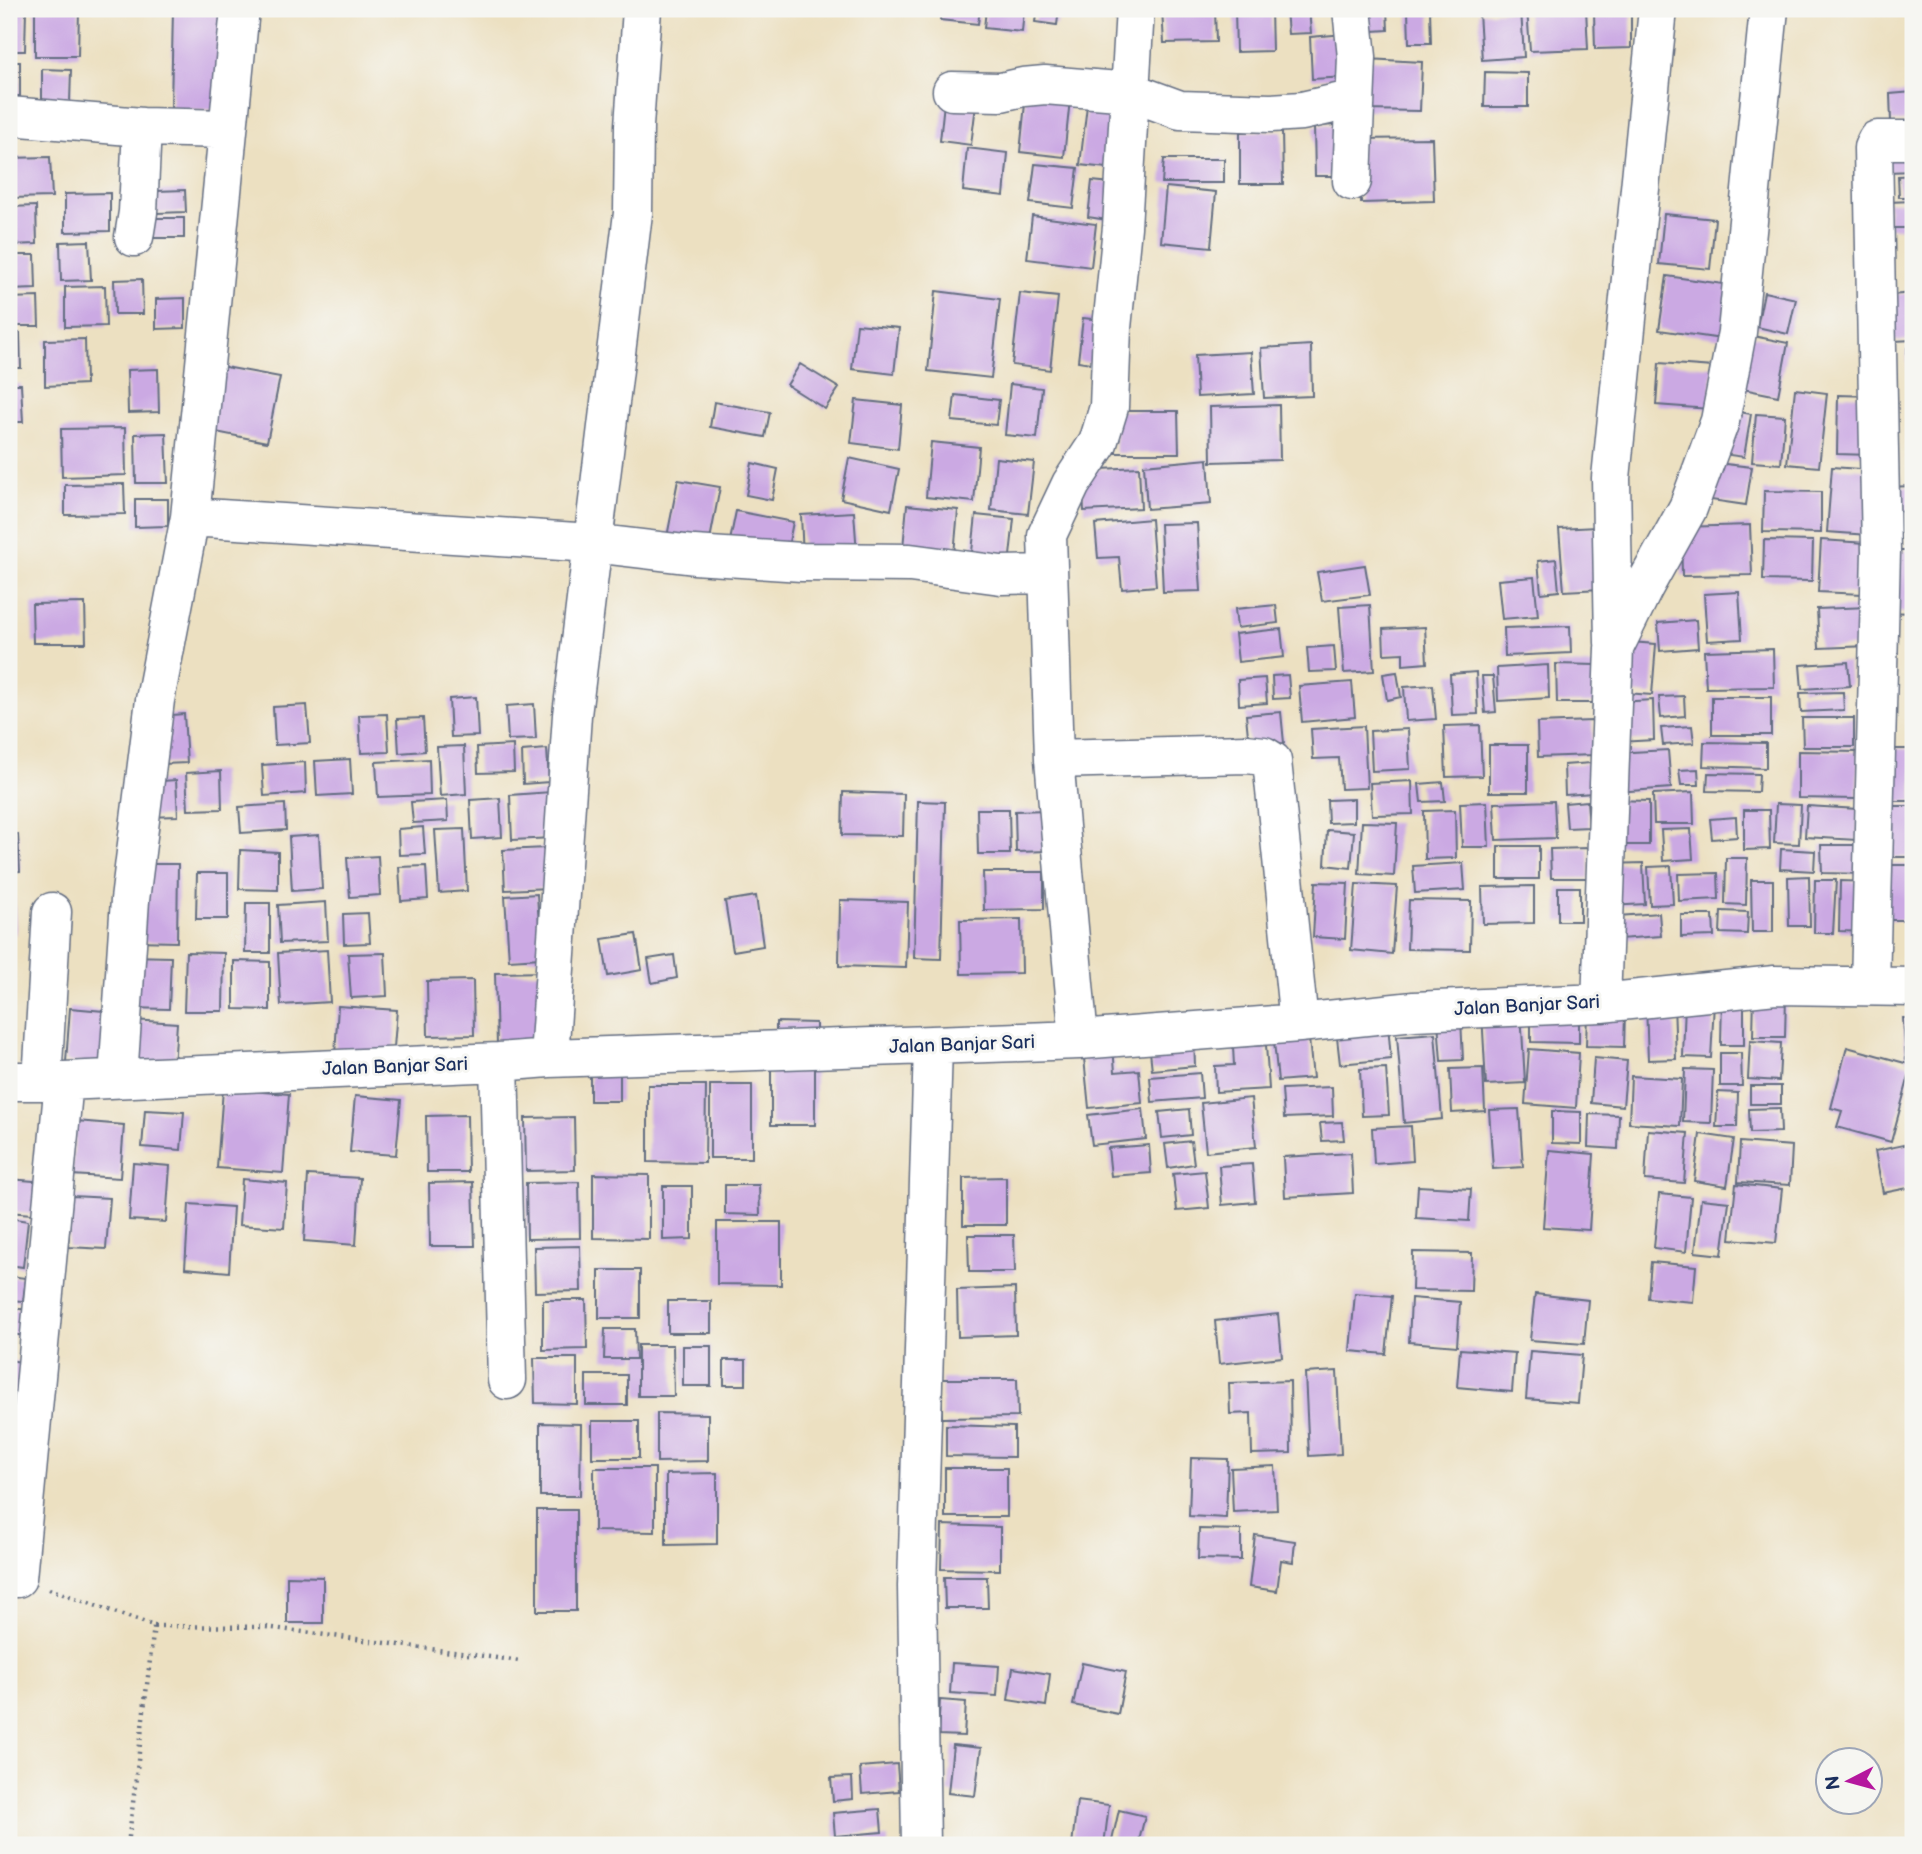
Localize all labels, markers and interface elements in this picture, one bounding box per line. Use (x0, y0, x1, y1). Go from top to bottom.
street label: Jalan Banjar Sari (1454, 991, 1600, 1021)
street label: Jalan Banjar Sari (889, 1031, 1035, 1059)
street label: Jalan Banjar Sari (322, 1053, 468, 1081)
north arrow (1814, 1745, 1884, 1815)
text: N (1821, 1774, 1846, 1791)

